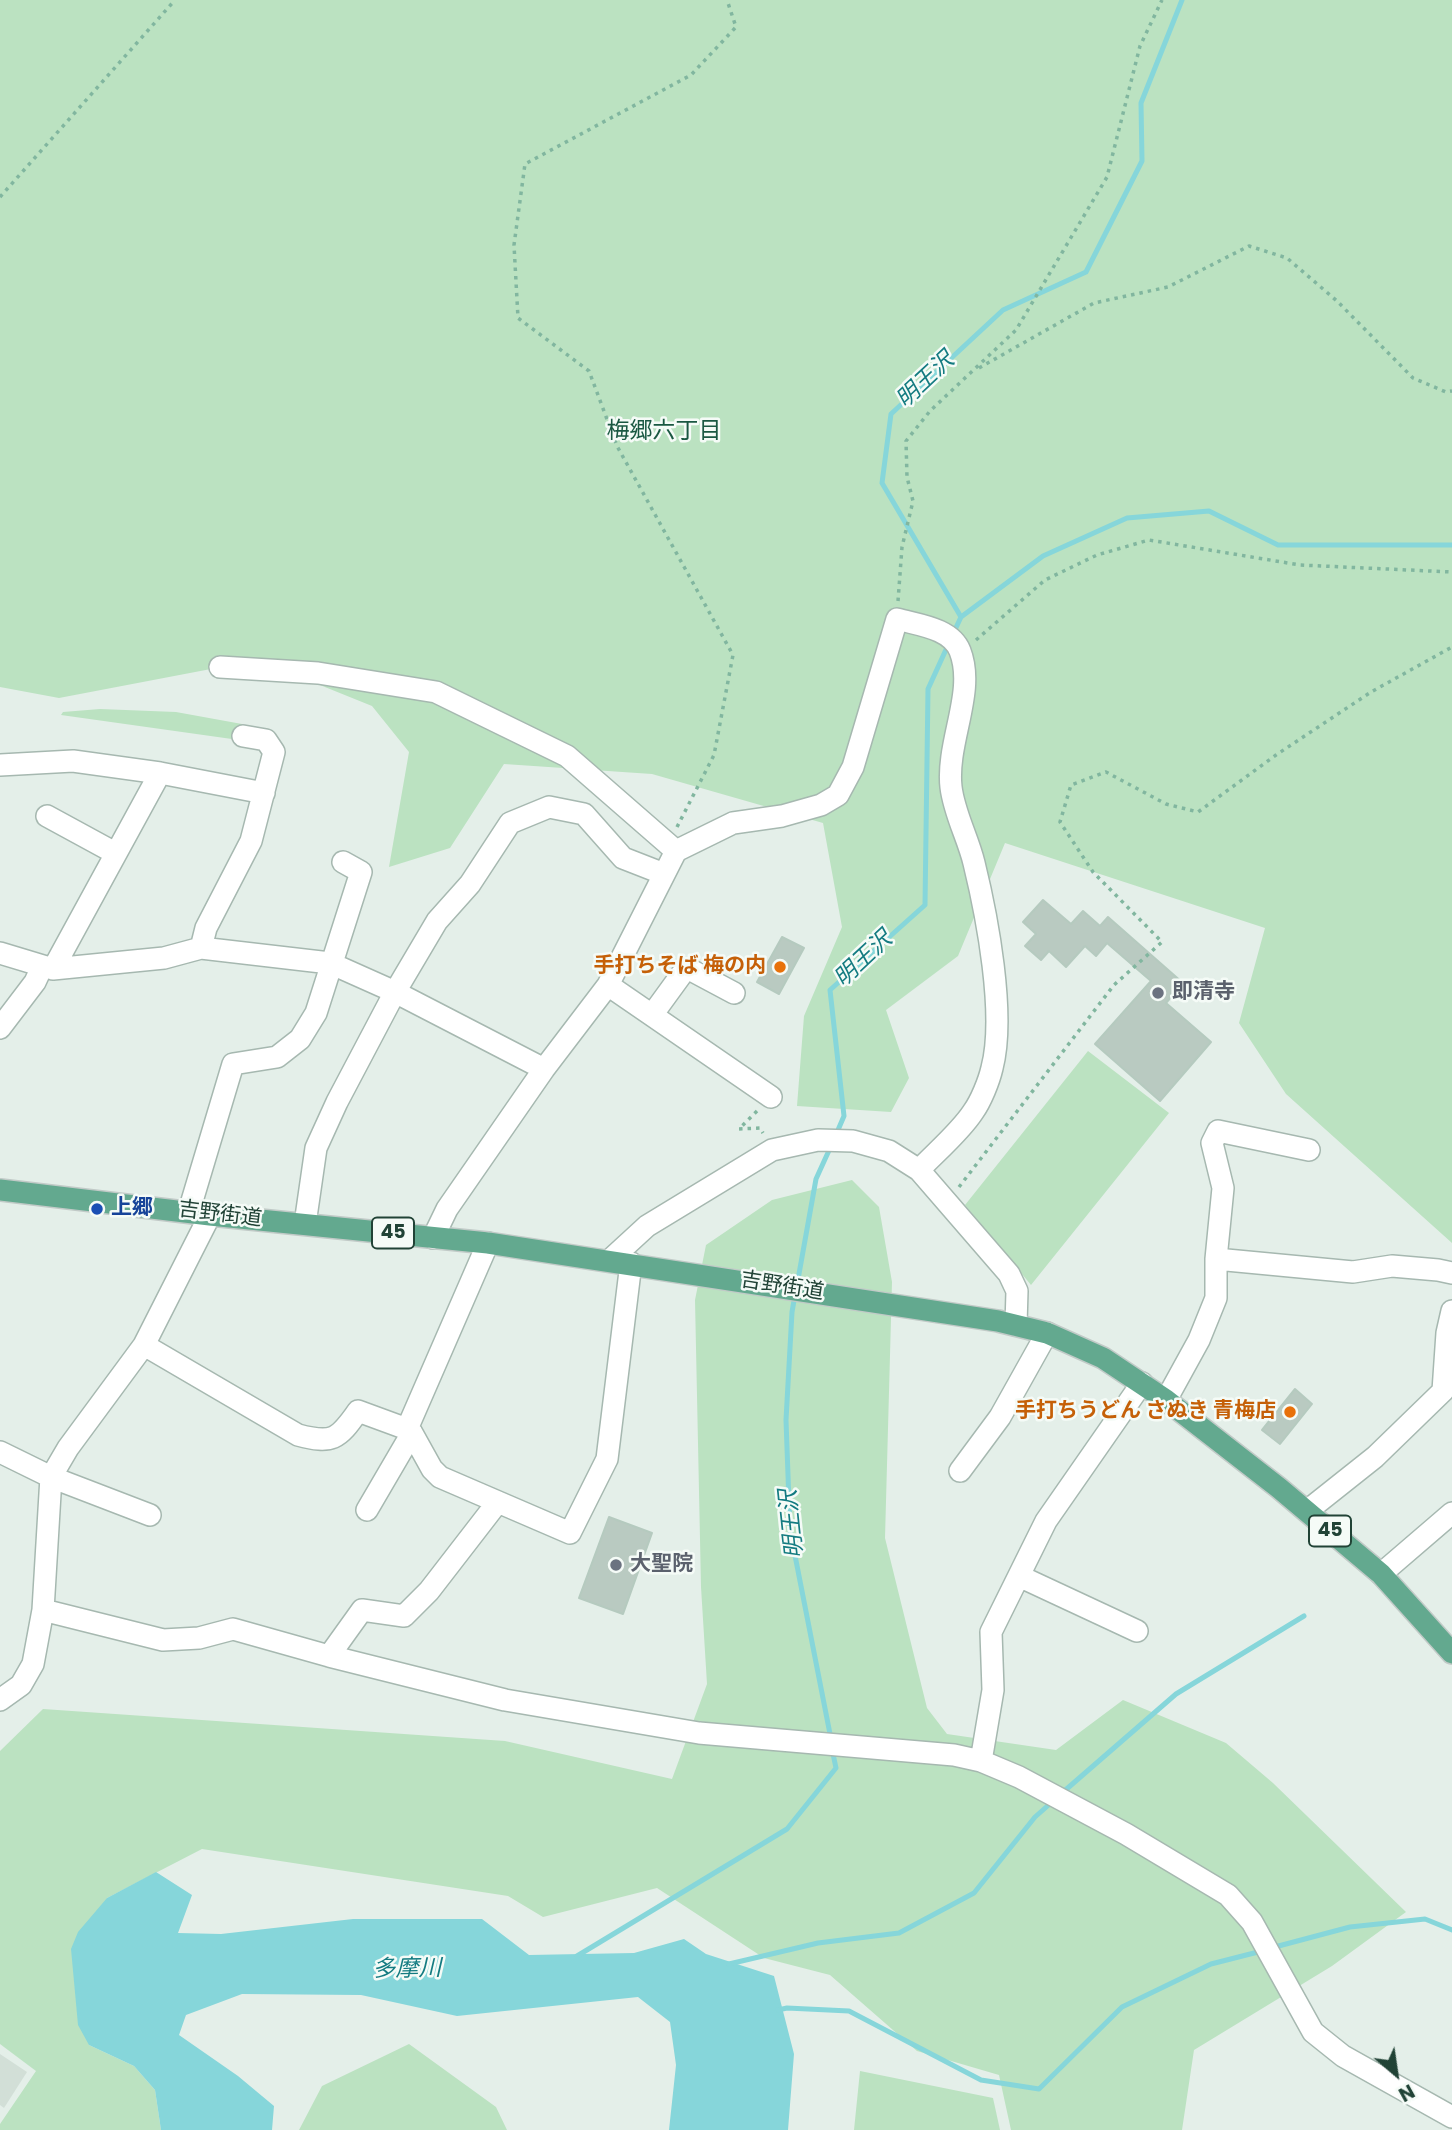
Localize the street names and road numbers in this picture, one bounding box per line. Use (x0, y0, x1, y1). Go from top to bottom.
street label: 吉野街道 (177, 1197, 263, 1233)
road number: 45 (372, 1218, 414, 1248)
street label: 吉野街道 (739, 1268, 825, 1306)
road number: 45 (1309, 1516, 1351, 1546)

